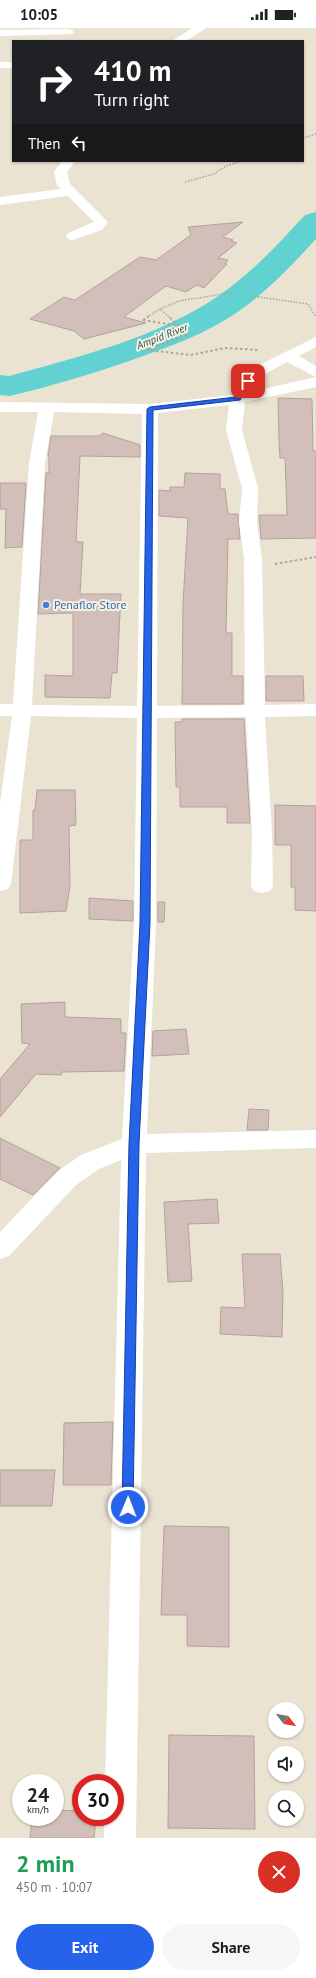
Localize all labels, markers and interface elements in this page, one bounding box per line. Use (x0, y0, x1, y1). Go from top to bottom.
text: 10:05 (20, 5, 58, 24)
text: 410 m (94, 52, 171, 89)
icon: right (28, 56, 80, 108)
text: Turn right (94, 88, 169, 111)
icon: left (68, 132, 90, 154)
text: Then (28, 134, 60, 153)
water label: Ampid River (133, 319, 191, 353)
pin (231, 364, 265, 398)
icon: arrive (237, 370, 259, 392)
place label: Penaflor Store (54, 597, 127, 612)
marker: Penaflor Store (41, 600, 51, 610)
position arrow (107, 1486, 149, 1528)
north arrow (268, 1702, 304, 1738)
map controls (268, 1702, 304, 1826)
button: sound (268, 1746, 304, 1782)
speed limit sign: 30 (72, 1774, 124, 1826)
text: 24 (27, 1782, 49, 1808)
button: search (268, 1790, 304, 1826)
text: km/h (27, 1803, 49, 1816)
text: 2 min (16, 1848, 75, 1879)
button: close (258, 1851, 300, 1893)
text: 450 m · 10:07 (16, 1879, 93, 1896)
button: Exit (16, 1924, 154, 1970)
button: Share (162, 1924, 300, 1970)

